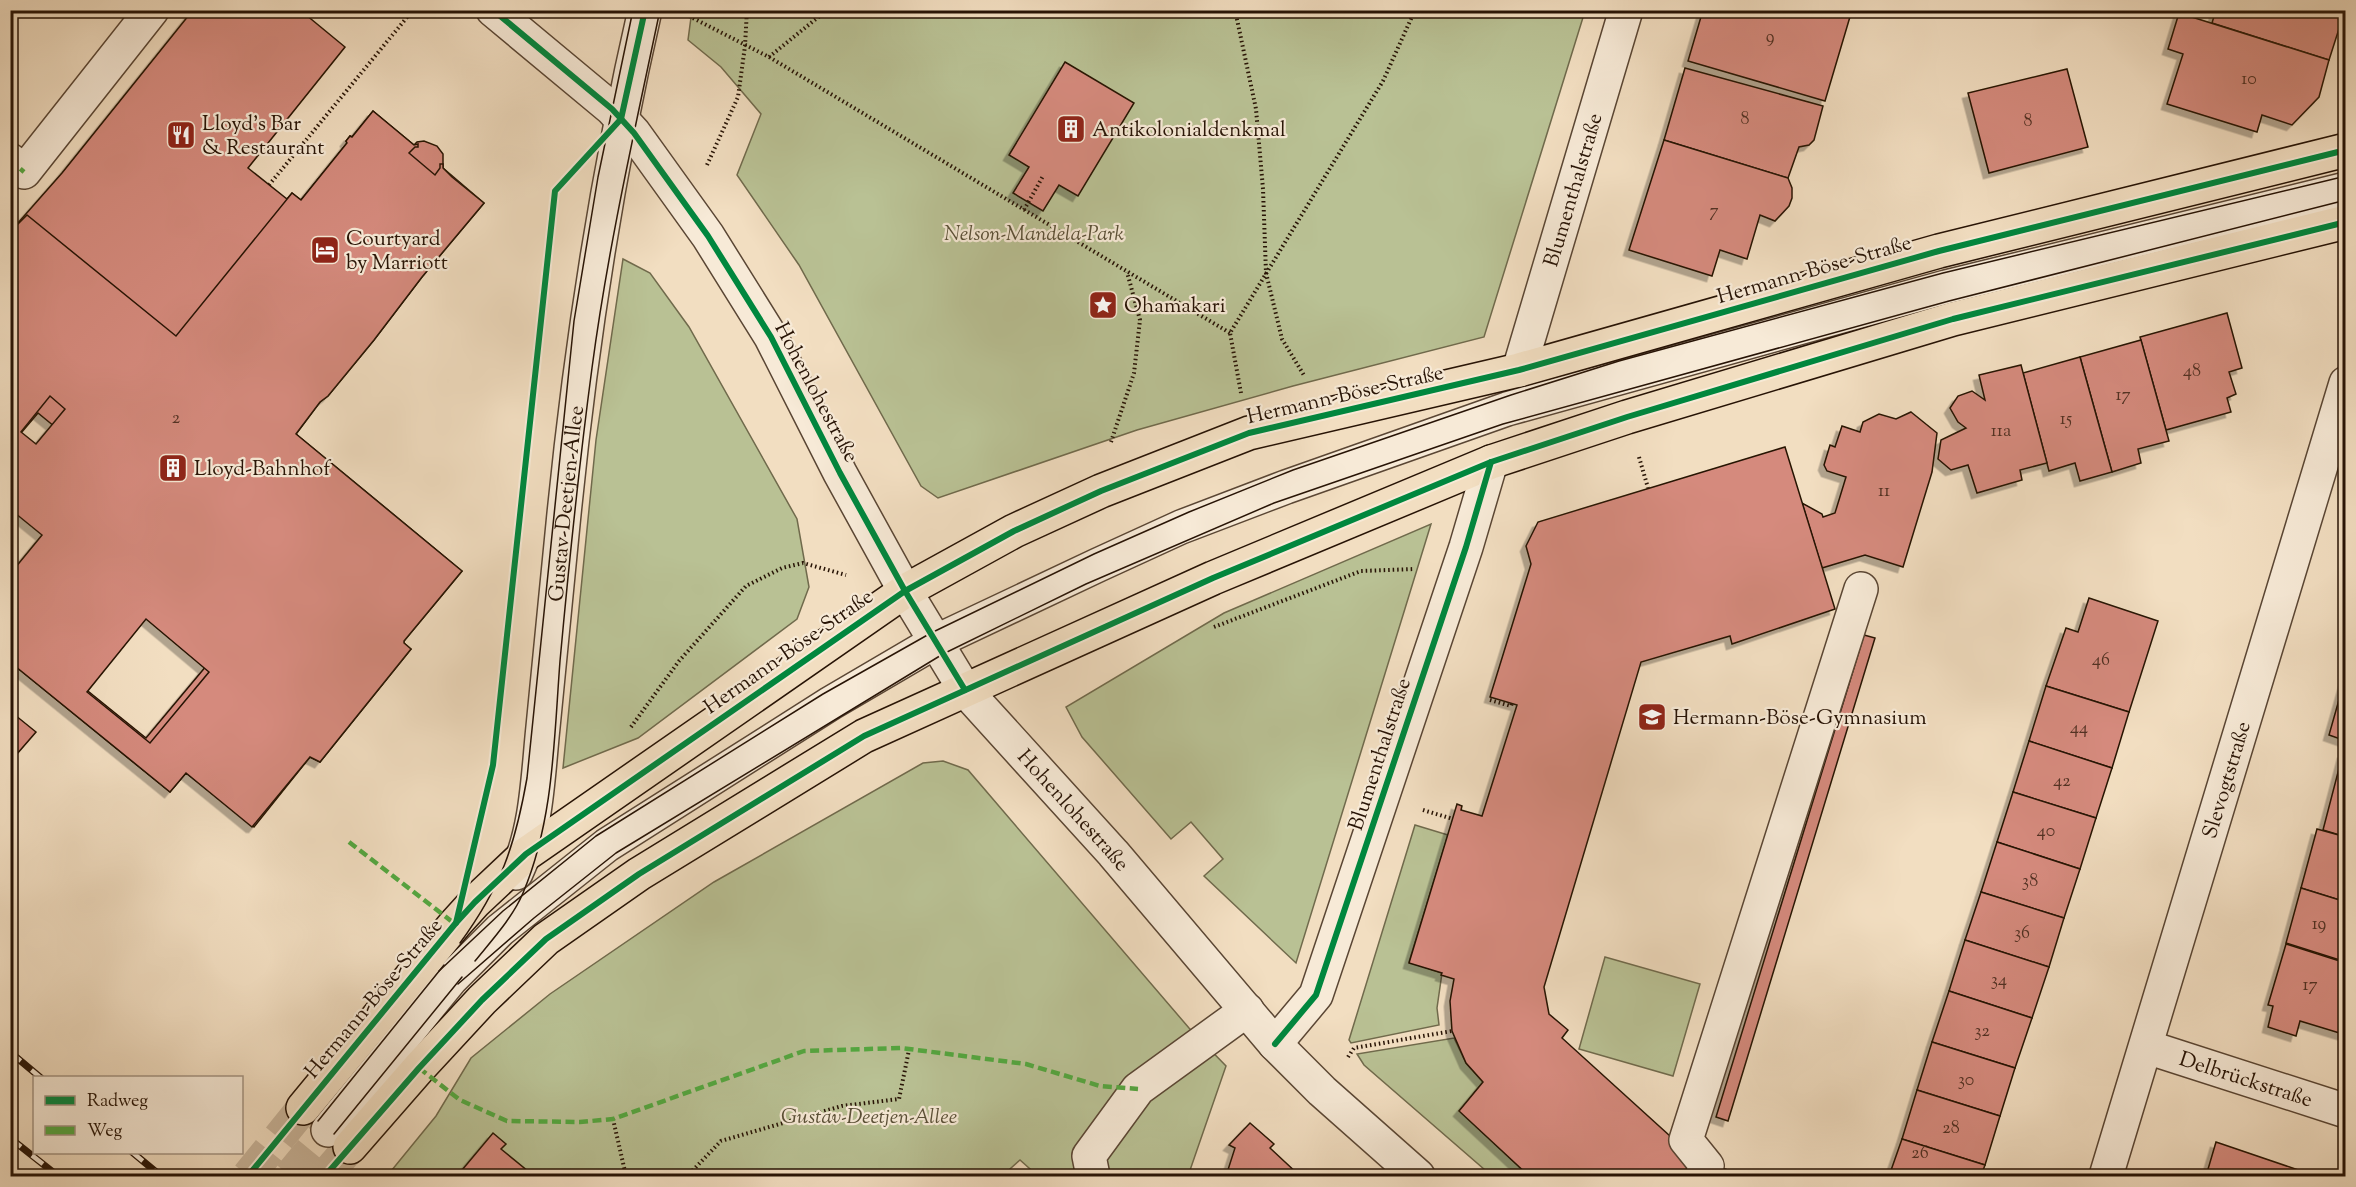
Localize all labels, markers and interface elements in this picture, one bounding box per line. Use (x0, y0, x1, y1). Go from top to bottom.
house number: 9 (1766, 25, 1775, 51)
house number: 10 (2241, 67, 2257, 93)
house number: 8 (1741, 107, 1750, 133)
house number: 8 (2024, 109, 2033, 135)
place label: Lloyd's Bar & Restaurant (202, 110, 324, 164)
street label: Blumenthalstraße (1537, 110, 1612, 271)
building icon: Antikolonialdenkmal (1055, 113, 1087, 145)
place label: Antikolonialdenkmal (1092, 116, 1286, 146)
restaurant icon: Lloyd's Bar & Restaurant (165, 119, 197, 151)
house number: 7 (1709, 199, 1719, 225)
park label: Nelson-Mandela-Park (944, 220, 1125, 250)
place label: Courtyard by Marriott (346, 225, 448, 279)
street label: Hermann-Böse-Straße (1714, 229, 1915, 313)
hotel icon: Courtyard by Marriott (309, 234, 341, 266)
place icon: Ohamakari (1087, 289, 1119, 321)
place label: Ohamakari (1124, 292, 1226, 322)
street label: Hohenlohestraße (766, 317, 865, 468)
street label: Hermann-Böse-Straße (1244, 359, 1447, 433)
house number: 48 (2183, 359, 2201, 385)
house number: 17 (2115, 383, 2131, 409)
street label: Gustav-Deetjen-Allee (542, 404, 593, 603)
house number: 2 (172, 406, 181, 432)
house number: 15 (2060, 407, 2072, 433)
house number: 11a (1991, 419, 2011, 445)
building icon: Lloyd-Bahnhof (157, 452, 189, 484)
place label: Lloyd-Bahnhof (194, 455, 332, 485)
house number: 11 (1878, 479, 1890, 505)
street label: Hermann-Böse-Straße (698, 583, 880, 723)
house number: 46 (2092, 648, 2110, 674)
street label: Blumenthalstraße (1342, 674, 1420, 835)
school or university icon: Hermann-Böse-Gymnasium (1636, 701, 1668, 733)
place label: Hermann-Böse-Gymnasium (1673, 704, 1927, 734)
house number: 44 (2070, 716, 2088, 742)
street label: Slevogtstraße (2196, 718, 2260, 843)
street label: Hohenlohestraße (1009, 744, 1135, 879)
house number: 42 (2053, 769, 2071, 795)
house number: 40 (2037, 819, 2055, 845)
house number: 38 (2022, 869, 2038, 895)
house number: 19 (2312, 912, 2327, 938)
street label: Hermann-Böse-Straße (298, 913, 451, 1086)
house number: 36 (2014, 921, 2030, 947)
house number: 34 (1991, 968, 2007, 994)
house number: 17 (2302, 973, 2318, 999)
house number: 32 (1974, 1019, 1990, 1045)
street label: Delbrückstraße (2175, 1045, 2316, 1116)
house number: 30 (1958, 1068, 1974, 1094)
legend (33, 1076, 243, 1154)
text: Radweg (87, 1089, 148, 1115)
park label: Gustav-Deetjen-Allee (781, 1103, 957, 1133)
house number: 28 (1942, 1116, 1960, 1142)
text: Weg (87, 1119, 123, 1145)
house number: 26 (1911, 1141, 1929, 1167)

